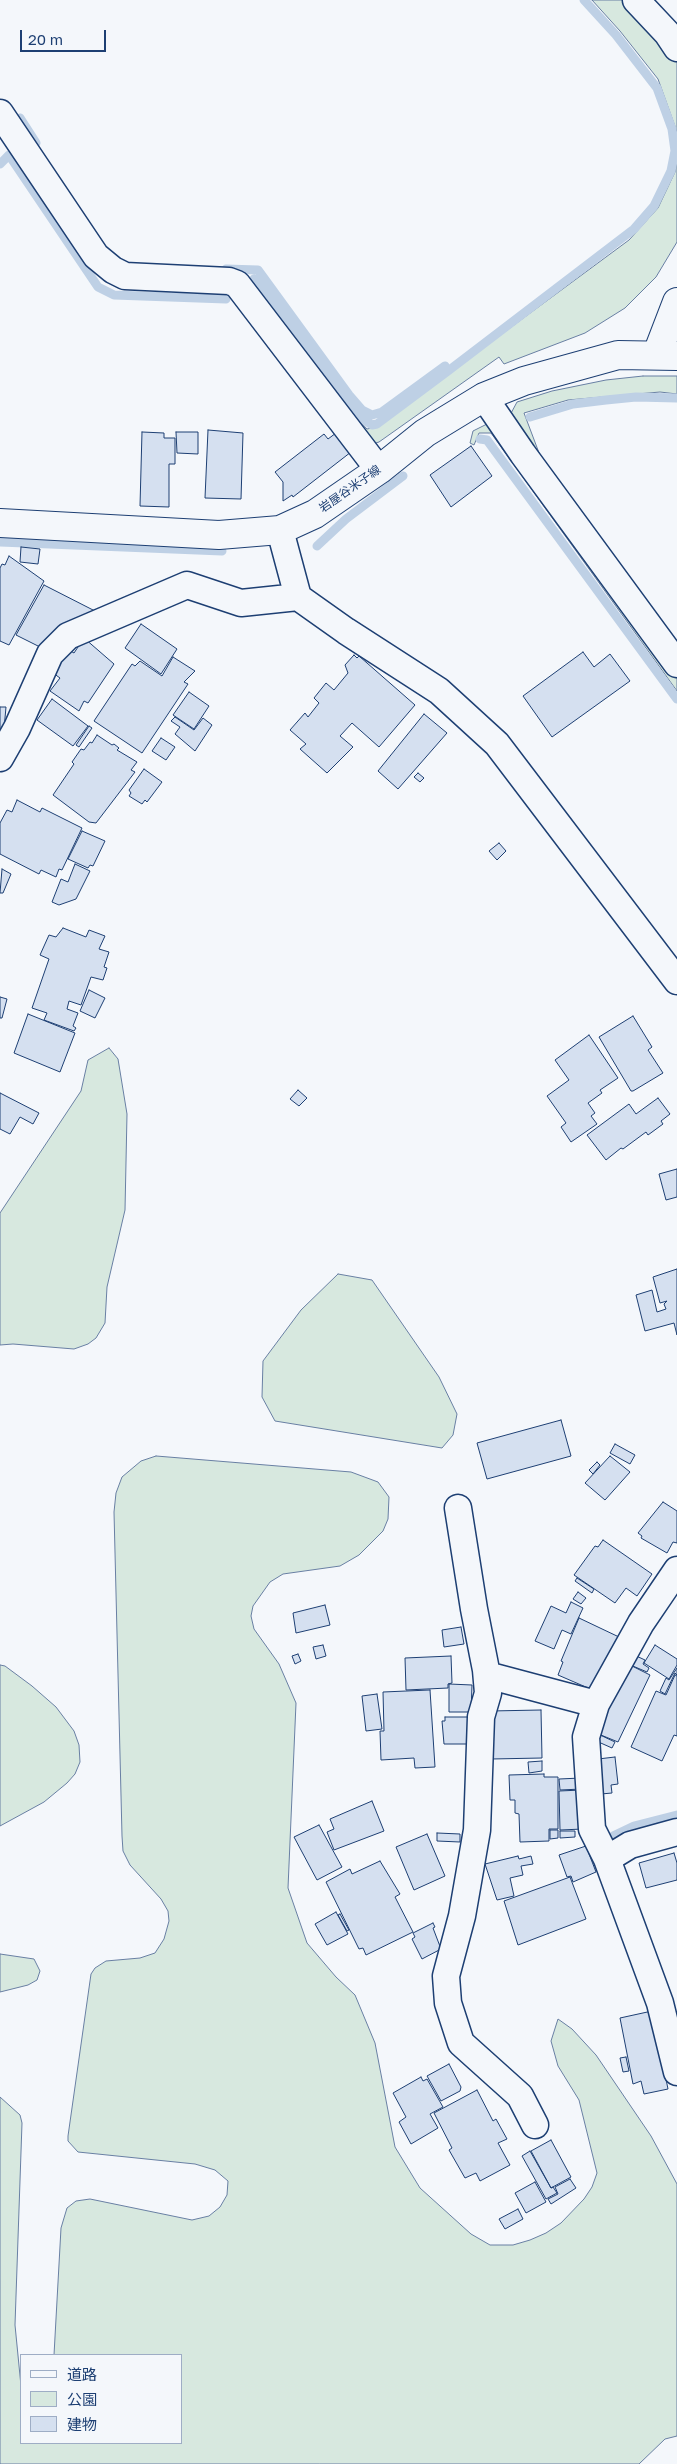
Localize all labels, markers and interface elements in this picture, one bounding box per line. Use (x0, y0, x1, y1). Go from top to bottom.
scale bar (22, 20, 109, 52)
text: 20 m (28, 30, 63, 48)
street label: 岩屋谷米子線 (316, 462, 384, 516)
legend (20, 2354, 182, 2444)
text: 道路 (67, 2365, 97, 2383)
text: 公園 (67, 2390, 97, 2408)
text: 建物 (67, 2415, 97, 2433)

